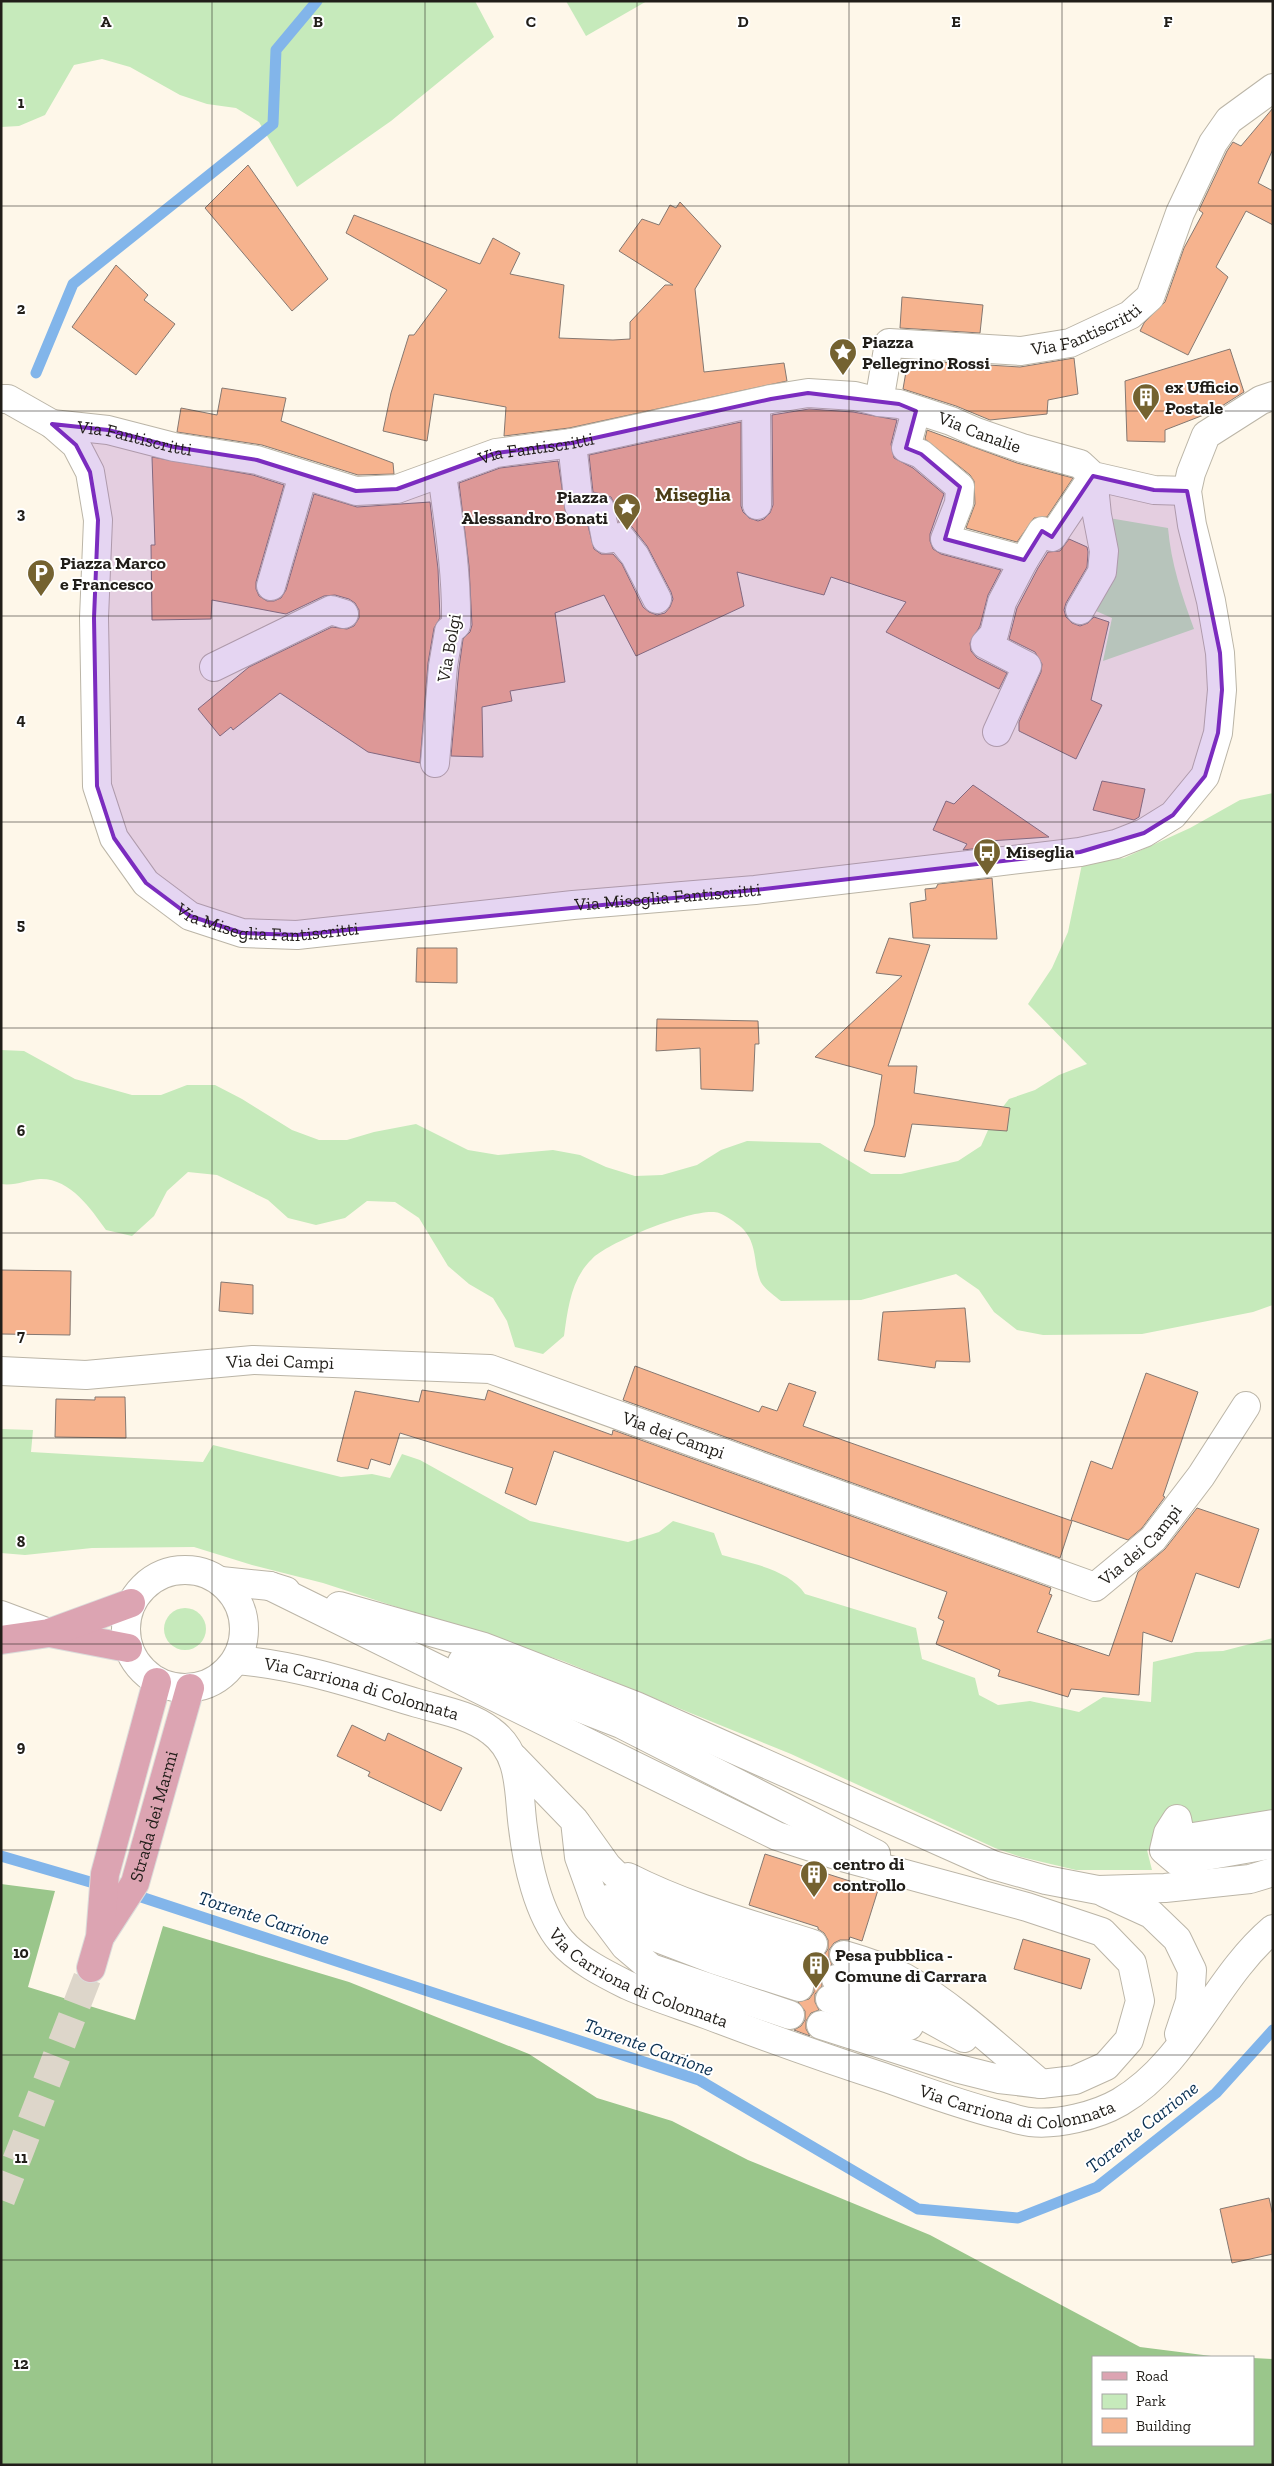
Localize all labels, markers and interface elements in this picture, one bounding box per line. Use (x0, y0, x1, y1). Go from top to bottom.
text: A (101, 12, 112, 31)
text: B (313, 12, 323, 31)
text: C (526, 12, 536, 31)
text: D (737, 12, 749, 31)
text: E (951, 12, 961, 31)
text: F (1163, 12, 1173, 31)
text: 1 (18, 93, 25, 112)
text: 2 (17, 299, 26, 318)
street label: Via Fantiscritti (1029, 299, 1146, 360)
place label: Piazza Pellegrino Rossi (862, 331, 990, 374)
place icon: Piazza Pellegrino Rossi (828, 337, 858, 376)
place label: ex Ufficio Postale (1165, 376, 1239, 419)
building icon: ex Ufficio Postale (1131, 382, 1161, 421)
street label: Via Canalie (935, 406, 1024, 458)
street label: Via Fantiscritti (75, 416, 194, 461)
street label: Via Fantiscritti (474, 427, 596, 470)
district label: Miseglia (655, 482, 731, 506)
place label: Piazza Alessandro Bonati (462, 486, 609, 529)
place icon: Piazza Alessandro Bonati (612, 492, 642, 531)
text: 3 (17, 504, 26, 523)
place label: Piazza Marco e Francesco (60, 552, 166, 595)
parking icon: Piazza Marco e Francesco (26, 558, 56, 597)
street label: Via Bolgi (432, 612, 466, 685)
text: 4 (16, 710, 26, 729)
bus stop icon: Miseglia (972, 837, 1002, 876)
place label: Miseglia (1006, 841, 1074, 863)
street label: Via Miseglia Fantiscritti (573, 878, 762, 916)
street label: Via Miseglia Fantiscritti (171, 898, 360, 946)
text: 5 (17, 915, 25, 934)
text: 6 (17, 1121, 26, 1140)
text: 7 (17, 1326, 25, 1345)
street label: Via dei Campi (225, 1349, 334, 1374)
street label: Via dei Campi (618, 1406, 728, 1464)
street label: Via dei Campi (1094, 1500, 1186, 1591)
text: 8 (17, 1532, 26, 1551)
street label: Via Carriona di Colonnata (262, 1652, 462, 1725)
text: 9 (17, 1737, 26, 1756)
street label: Strada dei Marmi (125, 1748, 183, 1884)
place label: centro di controllo (833, 1853, 906, 1896)
building icon: centro di controllo (799, 1859, 829, 1898)
water label: Torrente Carrione (196, 1886, 332, 1950)
street label: Via Carriona di Colonnata (543, 1923, 731, 2033)
text: 10 (13, 1943, 29, 1962)
place label: Pesa pubblica - Comune di Carrara (835, 1944, 987, 1987)
building icon: Pesa pubblica - Comune di Carrara (801, 1950, 831, 1989)
water label: Torrente Carrione (581, 2013, 717, 2081)
water label: Torrente Carrione (1081, 2076, 1203, 2178)
street label: Via Carriona di Colonnata (916, 2079, 1118, 2134)
text: 11 (15, 2148, 28, 2167)
text: 12 (13, 2354, 29, 2373)
legend (1092, 2356, 1254, 2446)
text: Road (1136, 2367, 1169, 2385)
text: Park (1136, 2392, 1166, 2410)
text: Building (1136, 2417, 1191, 2435)

